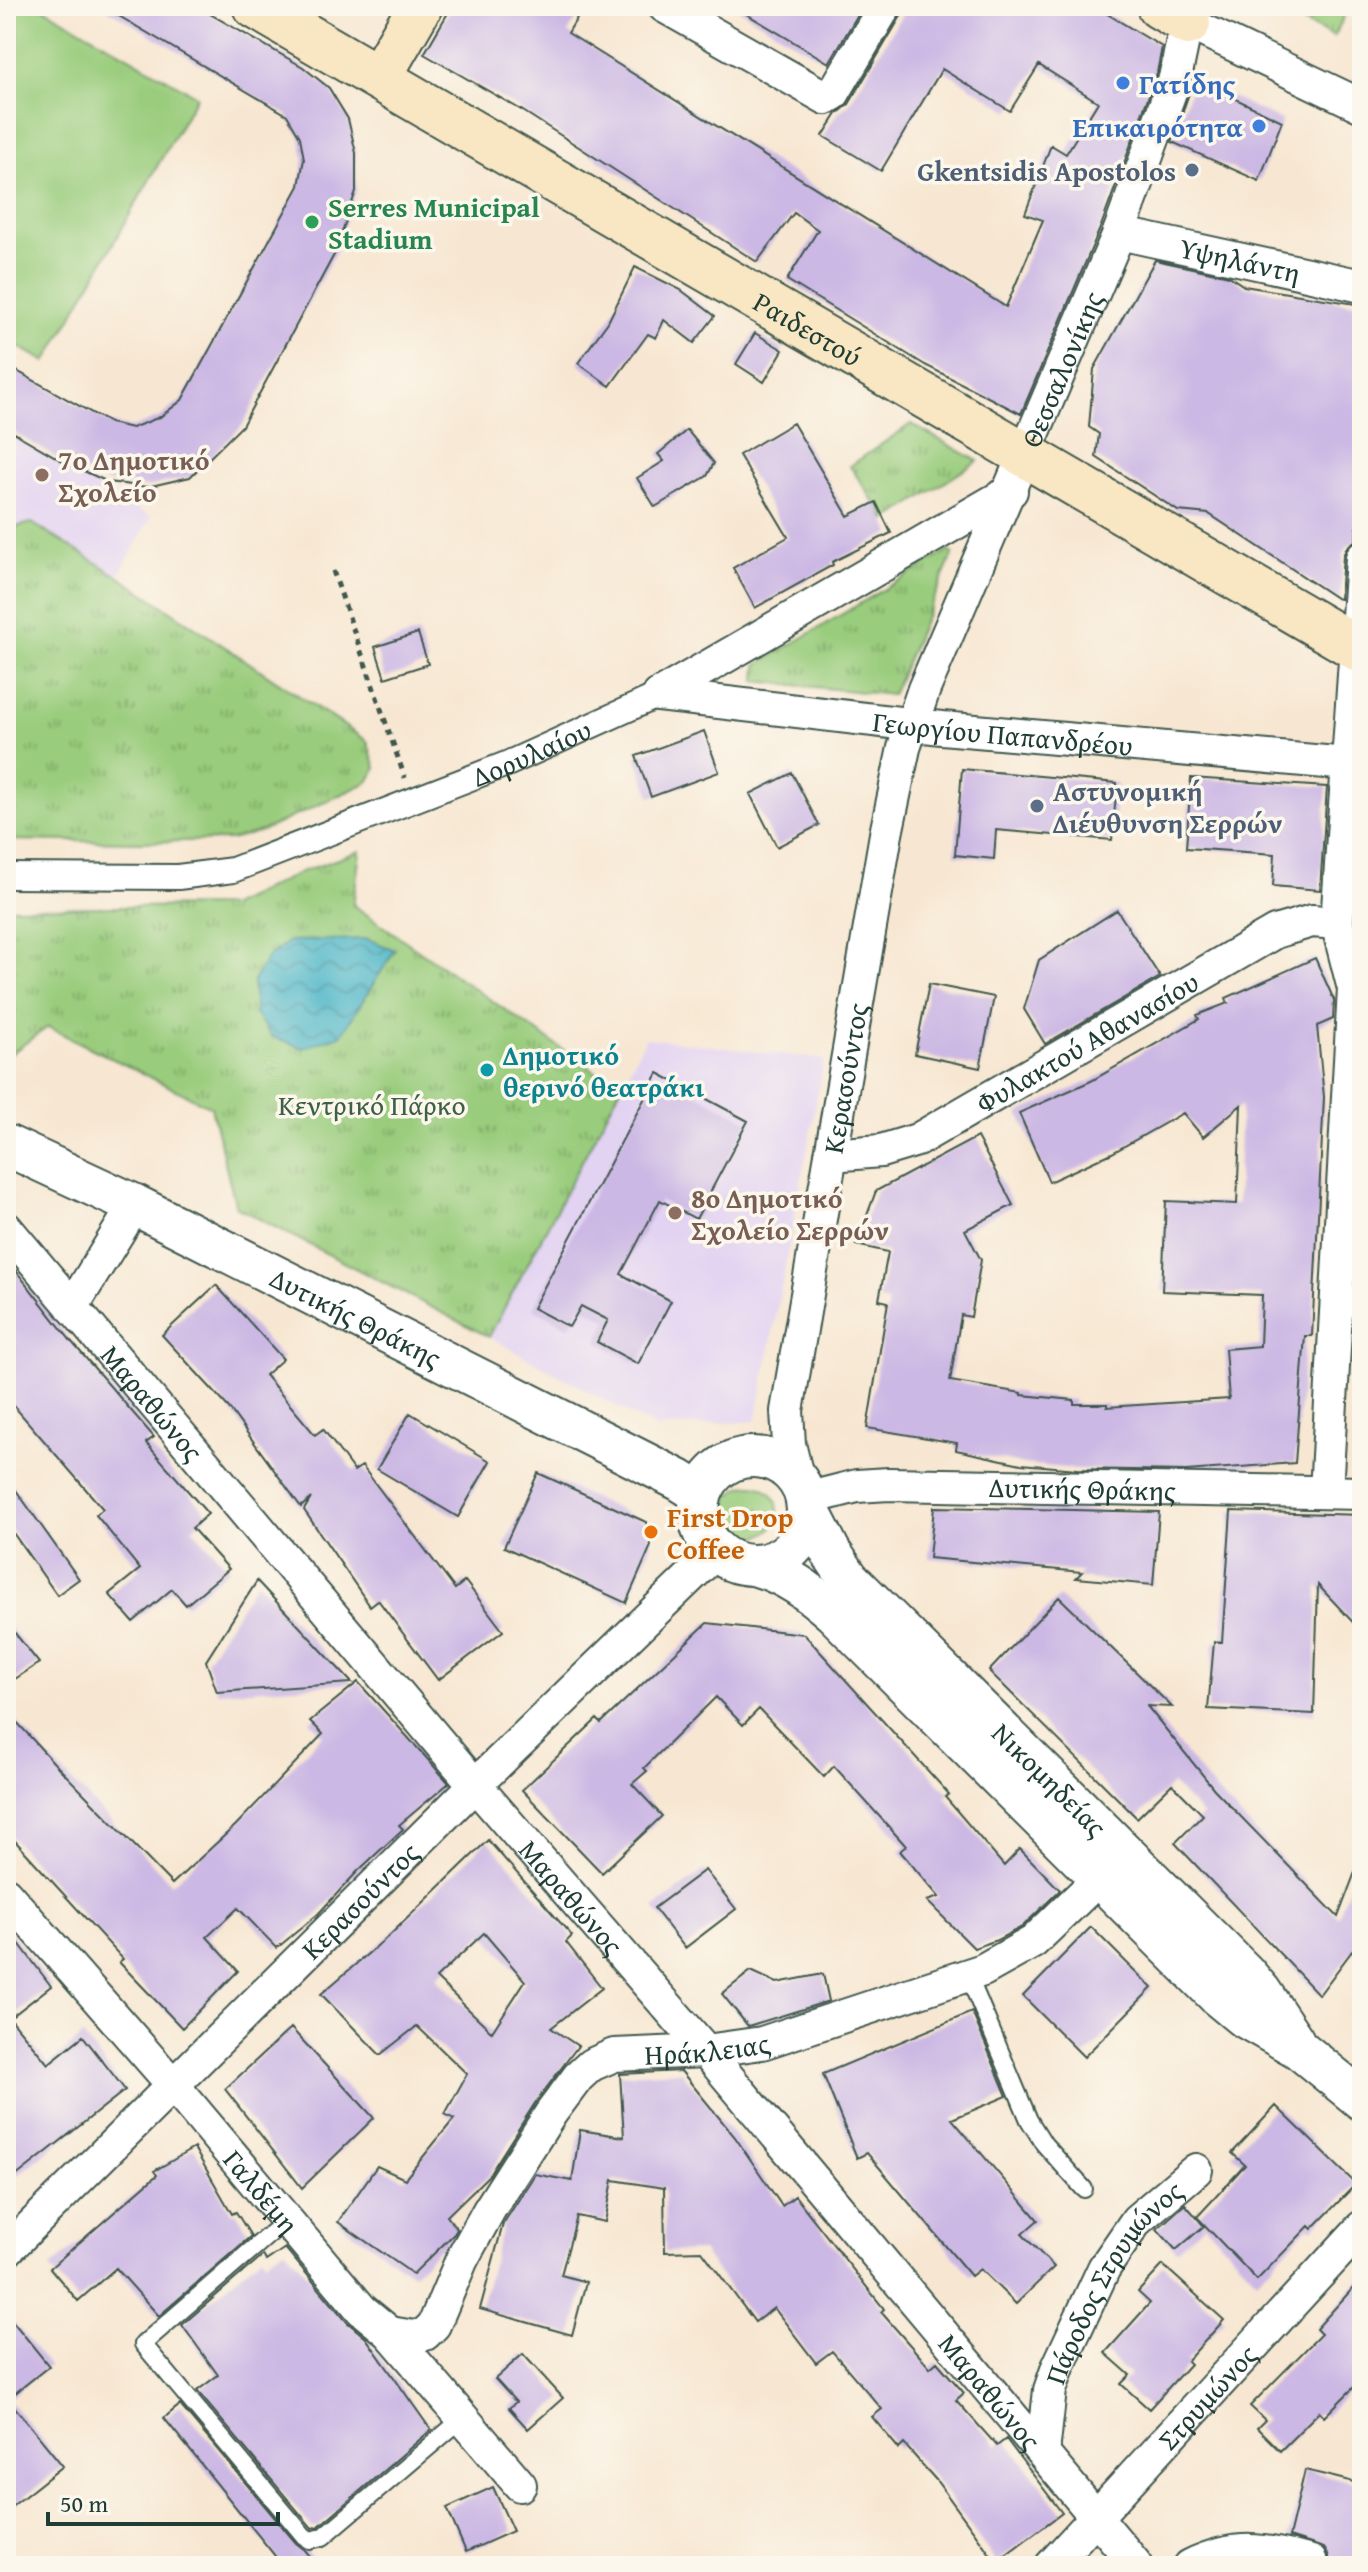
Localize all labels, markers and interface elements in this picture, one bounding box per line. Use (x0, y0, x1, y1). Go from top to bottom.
place label: Γατίδης (1139, 63, 1235, 104)
marker: Γατίδης (1114, 74, 1132, 92)
place label: Επικαιρότητα (1073, 106, 1243, 147)
marker: Επικαιρότητα (1250, 117, 1268, 135)
place label: Gkentsidis Apostolos (917, 150, 1176, 191)
marker: Gkentsidis Apostolos (1183, 161, 1201, 179)
place label: Serres Municipal Stadium (328, 186, 540, 259)
marker: Serres Municipal Stadium (303, 213, 321, 231)
street label: Υψηλάντη (1175, 226, 1304, 292)
street label: Ραιδεστού (746, 281, 870, 376)
street label: Θεσσαλονίκης (1009, 284, 1112, 453)
place label: 7ο Δημοτικό Σχολείο (58, 439, 210, 512)
marker: 7ο Δημοτικό Σχολείο (33, 466, 51, 484)
street label: Γεωργίου Παπανδρέου (871, 700, 1135, 765)
street label: Δορυλαίου (466, 708, 597, 796)
place label: Αστυνομική Διέυθυνση Σερρών (1052, 770, 1283, 843)
marker: Αστυνομική Διέυθυνση Σερρών (1028, 797, 1046, 815)
street label: Φυλακτού Αθανασίου (967, 960, 1206, 1122)
street label: Κερασούντος (811, 1000, 877, 1156)
place label: Δημοτικό θερινό θεατράκι (502, 1034, 705, 1107)
marker: Δημοτικό θερινό θεατράκι (478, 1061, 496, 1079)
park label: Κεντρικό Πάρκο (278, 1084, 466, 1125)
place label: 8ο Δημοτικό Σχολείο Σερρών (691, 1177, 889, 1250)
marker: 8ο Δημοτικό Σχολείο Σερρών (666, 1204, 684, 1222)
street label: Δυτικής Θράκης (263, 1256, 449, 1377)
street label: Μαραθώνος (92, 1335, 214, 1470)
street label: Δυτικής Θράκης (988, 1465, 1176, 1510)
place label: First Drop Coffee (667, 1496, 793, 1569)
marker: First Drop Coffee (642, 1523, 660, 1541)
street label: Νικομηδείας (983, 1712, 1117, 1846)
street label: Μαραθώνος (510, 1830, 634, 1964)
street label: Κερασούντος (291, 1832, 428, 1968)
street label: Ηράκλειας (644, 2021, 775, 2074)
street label: Γαλδέμη (214, 2140, 309, 2242)
street label: Πάροδος Στρυμώνος (1033, 2170, 1191, 2389)
street label: Μαραθώνος (930, 2324, 1052, 2459)
street label: Στρυμώνος (1147, 2334, 1266, 2458)
scale bar (48, 2476, 278, 2526)
text: 50 m (60, 2486, 108, 2521)

